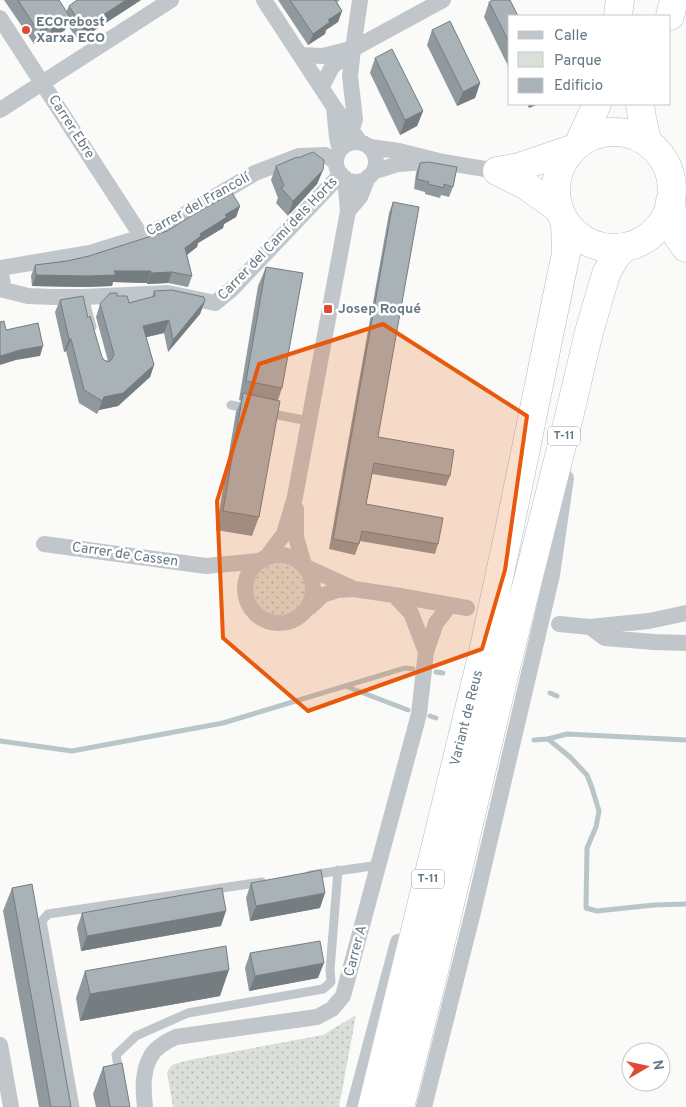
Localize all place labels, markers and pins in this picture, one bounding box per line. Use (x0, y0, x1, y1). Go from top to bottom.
place label: ECOrebost Xarxa ECO (36, 14, 105, 47)
marker: ECOrebost Xarxa ECO (20, 24, 32, 36)
place label: Josep Roqué (338, 301, 421, 318)
marker: Josep Roqué (322, 303, 334, 315)

